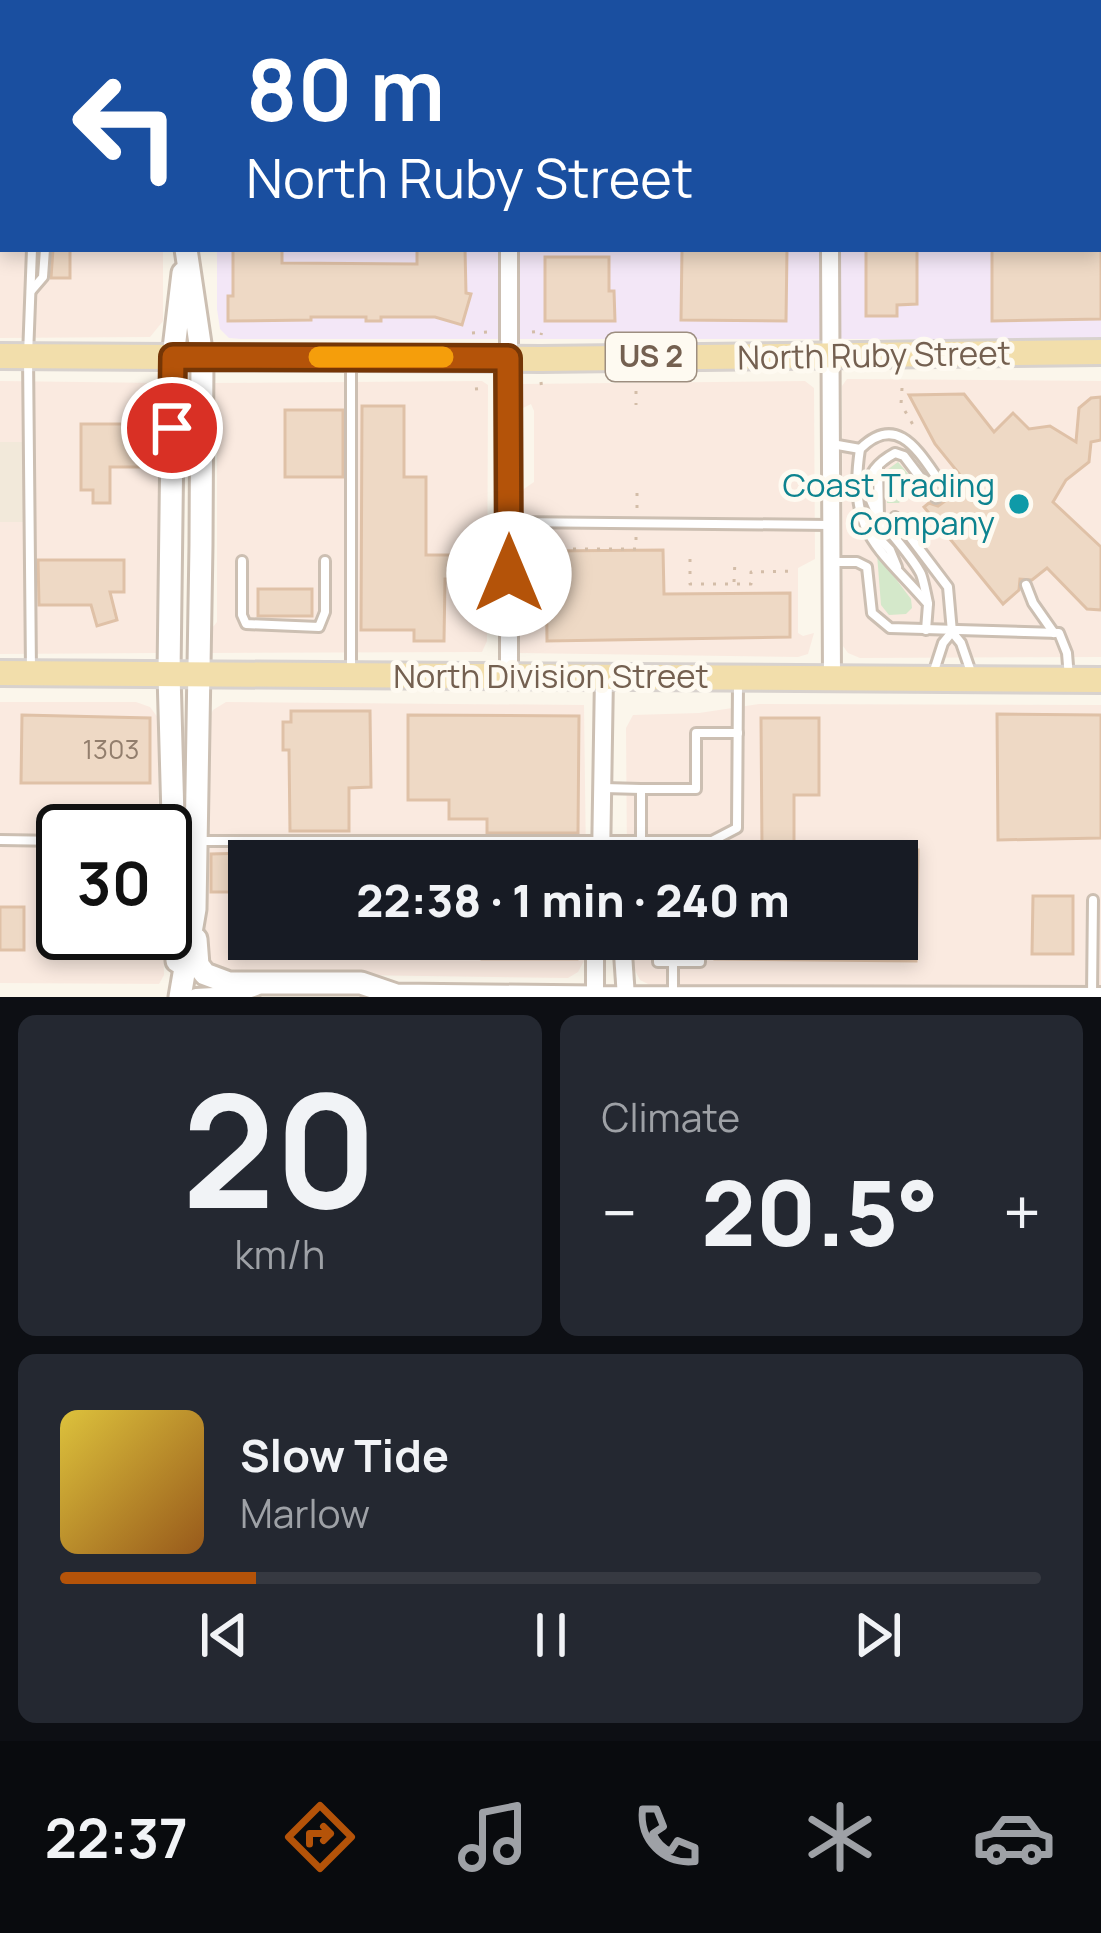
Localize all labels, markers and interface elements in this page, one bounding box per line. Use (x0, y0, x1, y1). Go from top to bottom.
text: 80 m (246, 31, 445, 146)
icon: left (48, 48, 204, 204)
text: North Ruby Street (246, 140, 693, 214)
street label: North Ruby Street (737, 330, 1011, 379)
road number: US 2 (606, 333, 696, 381)
pin (121, 377, 223, 479)
icon: arrive (139, 395, 205, 461)
place label: Coast Trading Company (782, 462, 995, 545)
marker: Coast Trading Company (1006, 491, 1032, 517)
position arrow (446, 511, 572, 637)
street label: North Division Street (393, 653, 709, 698)
house number: 1303 (83, 730, 139, 767)
speed limit sign: 30 (36, 804, 192, 960)
text: 22:38 · 1 min · 240 m (356, 869, 790, 931)
text: 20 (182, 1042, 378, 1255)
text: Climate (602, 1090, 740, 1144)
text: 20.5° (701, 1150, 939, 1273)
text: − (602, 1167, 637, 1257)
text: + (1003, 1167, 1041, 1257)
text: km/h (234, 1227, 325, 1281)
text: Slow Tide (240, 1424, 449, 1486)
text: Marlow (240, 1486, 370, 1540)
icon: previous (191, 1602, 257, 1668)
icon: pause (518, 1602, 584, 1668)
icon: next (845, 1602, 911, 1668)
icon: directions (278, 1795, 362, 1879)
icon: music (451, 1795, 535, 1879)
icon: phone (625, 1795, 709, 1879)
icon: climate (798, 1795, 882, 1879)
icon: car (972, 1795, 1056, 1879)
text: 22:37 (45, 1800, 188, 1874)

